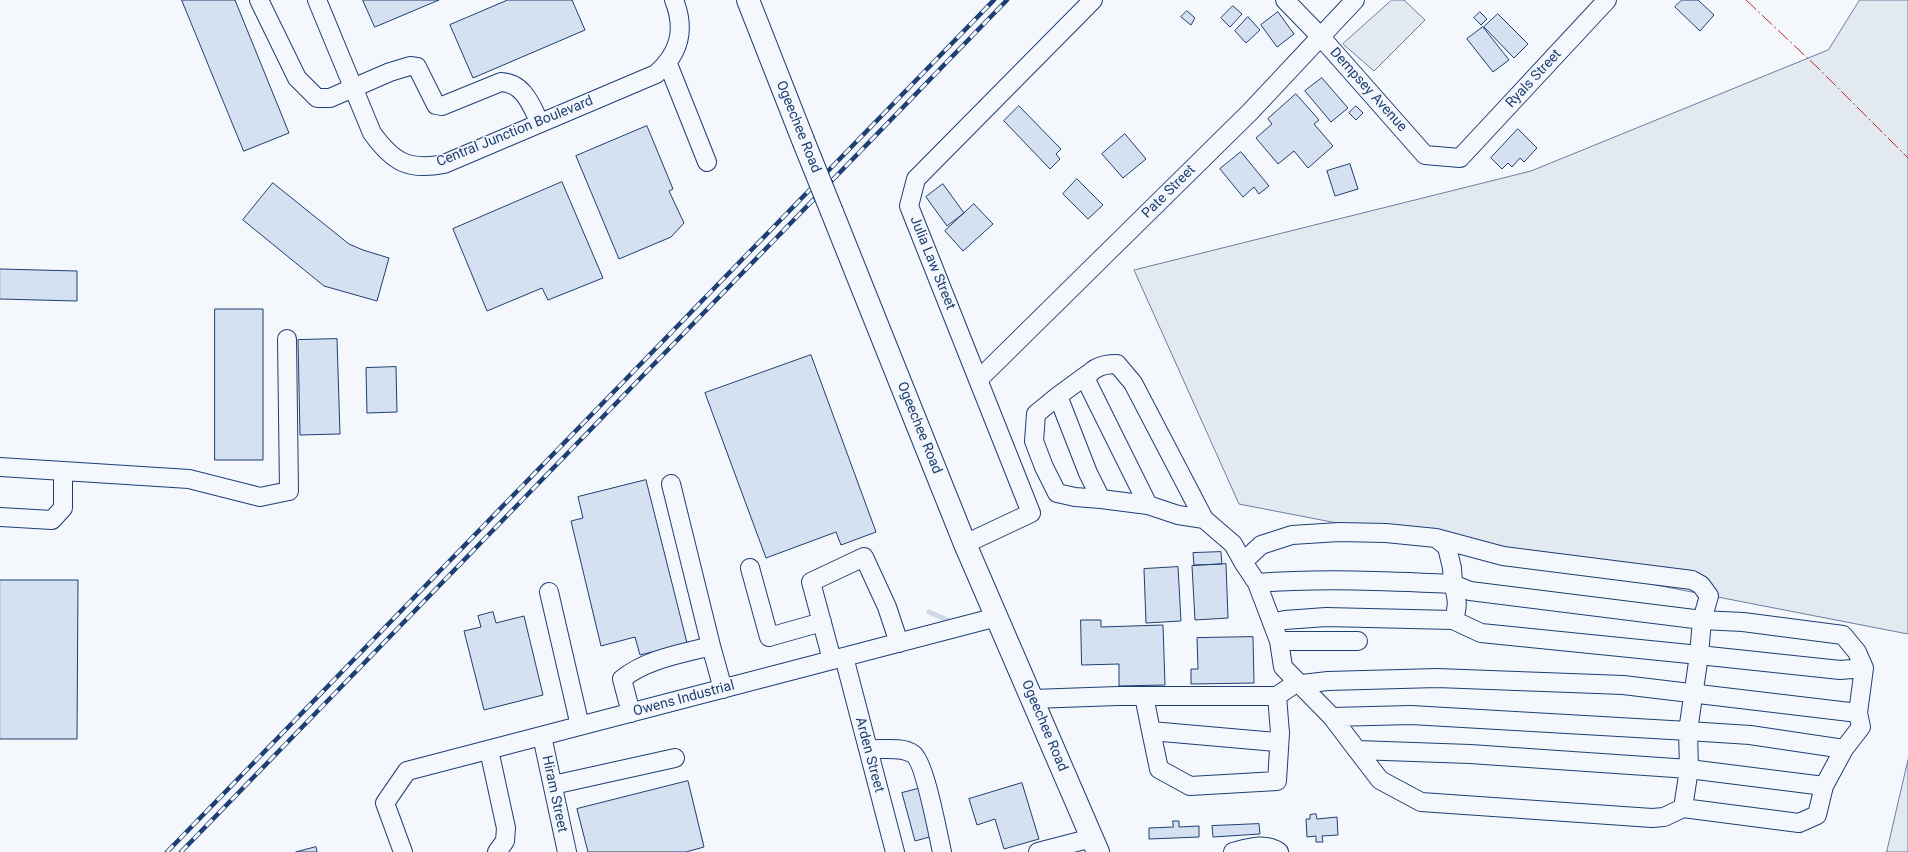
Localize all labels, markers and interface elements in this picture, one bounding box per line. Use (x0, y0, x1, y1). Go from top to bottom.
street label: Dempsey Avenue (1326, 45, 1410, 135)
street label: Ryals Street (1503, 46, 1565, 112)
street label: Ogeechee Road (772, 79, 824, 175)
street label: Central Junction Boulevard (434, 93, 596, 171)
street label: Pate Street (1139, 162, 1199, 222)
street label: Julia Law Street (906, 214, 958, 312)
street label: Ogeechee Road (893, 380, 945, 476)
street label: Owens Industrial (632, 677, 736, 721)
street label: Ogeechee Road (1017, 678, 1071, 774)
street label: Arden Street (851, 716, 887, 794)
street label: Hiram Street (538, 754, 570, 834)

